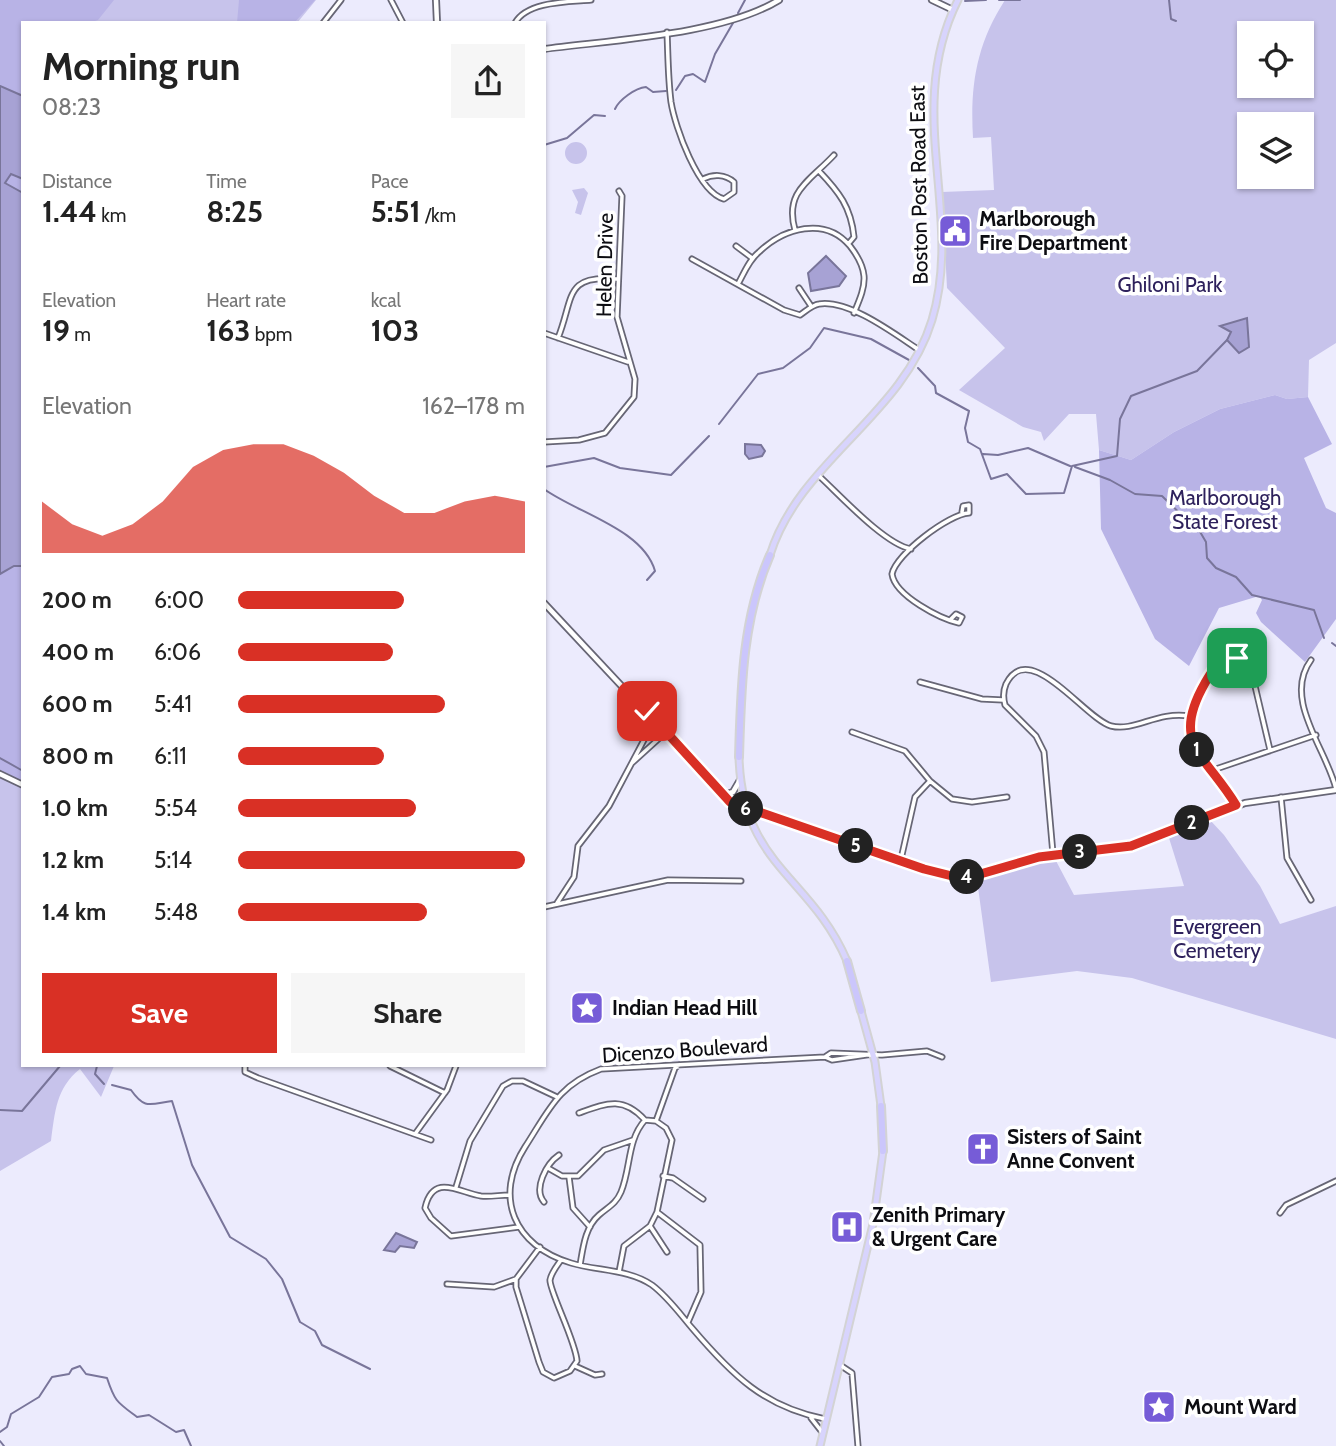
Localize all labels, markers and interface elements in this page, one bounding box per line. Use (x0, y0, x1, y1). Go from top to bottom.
map controls (1237, 21, 1314, 189)
button: locate (1237, 21, 1314, 98)
text: Morning run (42, 43, 241, 90)
button: share (451, 44, 525, 118)
street label: Boston Post Road East (904, 85, 933, 285)
text: 08:23 (42, 93, 101, 121)
button: layers (1237, 112, 1314, 189)
text: Distance (42, 170, 112, 193)
text: Time (206, 170, 247, 193)
text: Pace (371, 170, 409, 193)
text: 1.44 (42, 193, 97, 230)
text: 8:25 (206, 193, 263, 230)
text: 5:51 (371, 193, 421, 230)
text: km (97, 204, 126, 227)
text: /km (421, 204, 456, 227)
place label: Marlborough Fire Department (979, 206, 1127, 255)
street label: Helen Drive (591, 212, 618, 317)
public building icon: Marlborough Fire Department (936, 212, 974, 250)
park label: Ghiloni Park (1118, 272, 1223, 297)
text: Elevation (42, 289, 116, 312)
text: Heart rate (206, 289, 286, 312)
text: kcal (371, 289, 401, 312)
text: 19 (42, 312, 70, 349)
text: 163 (206, 312, 250, 349)
text: 103 (371, 312, 419, 349)
text: m (70, 323, 91, 346)
text: bpm (250, 323, 293, 346)
text: Elevation (42, 392, 132, 420)
text: 162–178 m (422, 392, 525, 420)
park label: Marlborough State Forest (1169, 485, 1281, 534)
text: 200 m (42, 586, 112, 614)
text: 6:00 (154, 586, 204, 614)
pin (1207, 628, 1267, 688)
text: 400 m (42, 638, 114, 666)
text: 6:06 (154, 638, 201, 666)
icon: arrive (1218, 639, 1256, 677)
pin (617, 681, 677, 741)
text: 600 m (42, 690, 113, 718)
text: 5:41 (154, 690, 192, 718)
icon: check (628, 692, 666, 730)
pin: 1 (1180, 732, 1214, 768)
text: 1 (1193, 738, 1200, 761)
text: 800 m (42, 742, 114, 770)
text: 6:11 (154, 742, 187, 770)
pin: 6 (728, 792, 764, 826)
text: 1.0 km (42, 794, 108, 822)
text: 5:54 (154, 794, 197, 822)
text: 6 (740, 797, 751, 820)
pin: 2 (1174, 806, 1210, 840)
text: 2 (1186, 811, 1197, 834)
pin: 5 (838, 828, 874, 864)
text: 5 (850, 834, 861, 857)
pin: 3 (1062, 834, 1098, 870)
text: 3 (1074, 840, 1085, 863)
text: 1.2 km (42, 846, 104, 874)
text: 5:14 (154, 846, 192, 874)
pin: 4 (950, 860, 984, 894)
text: 4 (961, 865, 972, 888)
text: 1.4 km (42, 898, 106, 926)
text: 5:48 (154, 898, 198, 926)
park label: Evergreen Cemetery (1173, 914, 1261, 963)
button: Save (42, 973, 277, 1053)
button: Share (291, 973, 525, 1053)
place icon: Indian Head Hill (568, 989, 606, 1027)
place label: Indian Head Hill (612, 995, 758, 1020)
street label: Dicenzo Boulevard (601, 1031, 769, 1068)
place label: Sisters of Saint Anne Convent (1007, 1124, 1142, 1173)
church icon: Sisters of Saint Anne Convent (964, 1130, 1002, 1168)
place label: Zenith Primary & Urgent Care (872, 1202, 1006, 1251)
hospital icon: Zenith Primary & Urgent Care (828, 1208, 866, 1246)
place icon: Mount Ward (1140, 1388, 1178, 1426)
place label: Mount Ward (1184, 1394, 1297, 1419)

